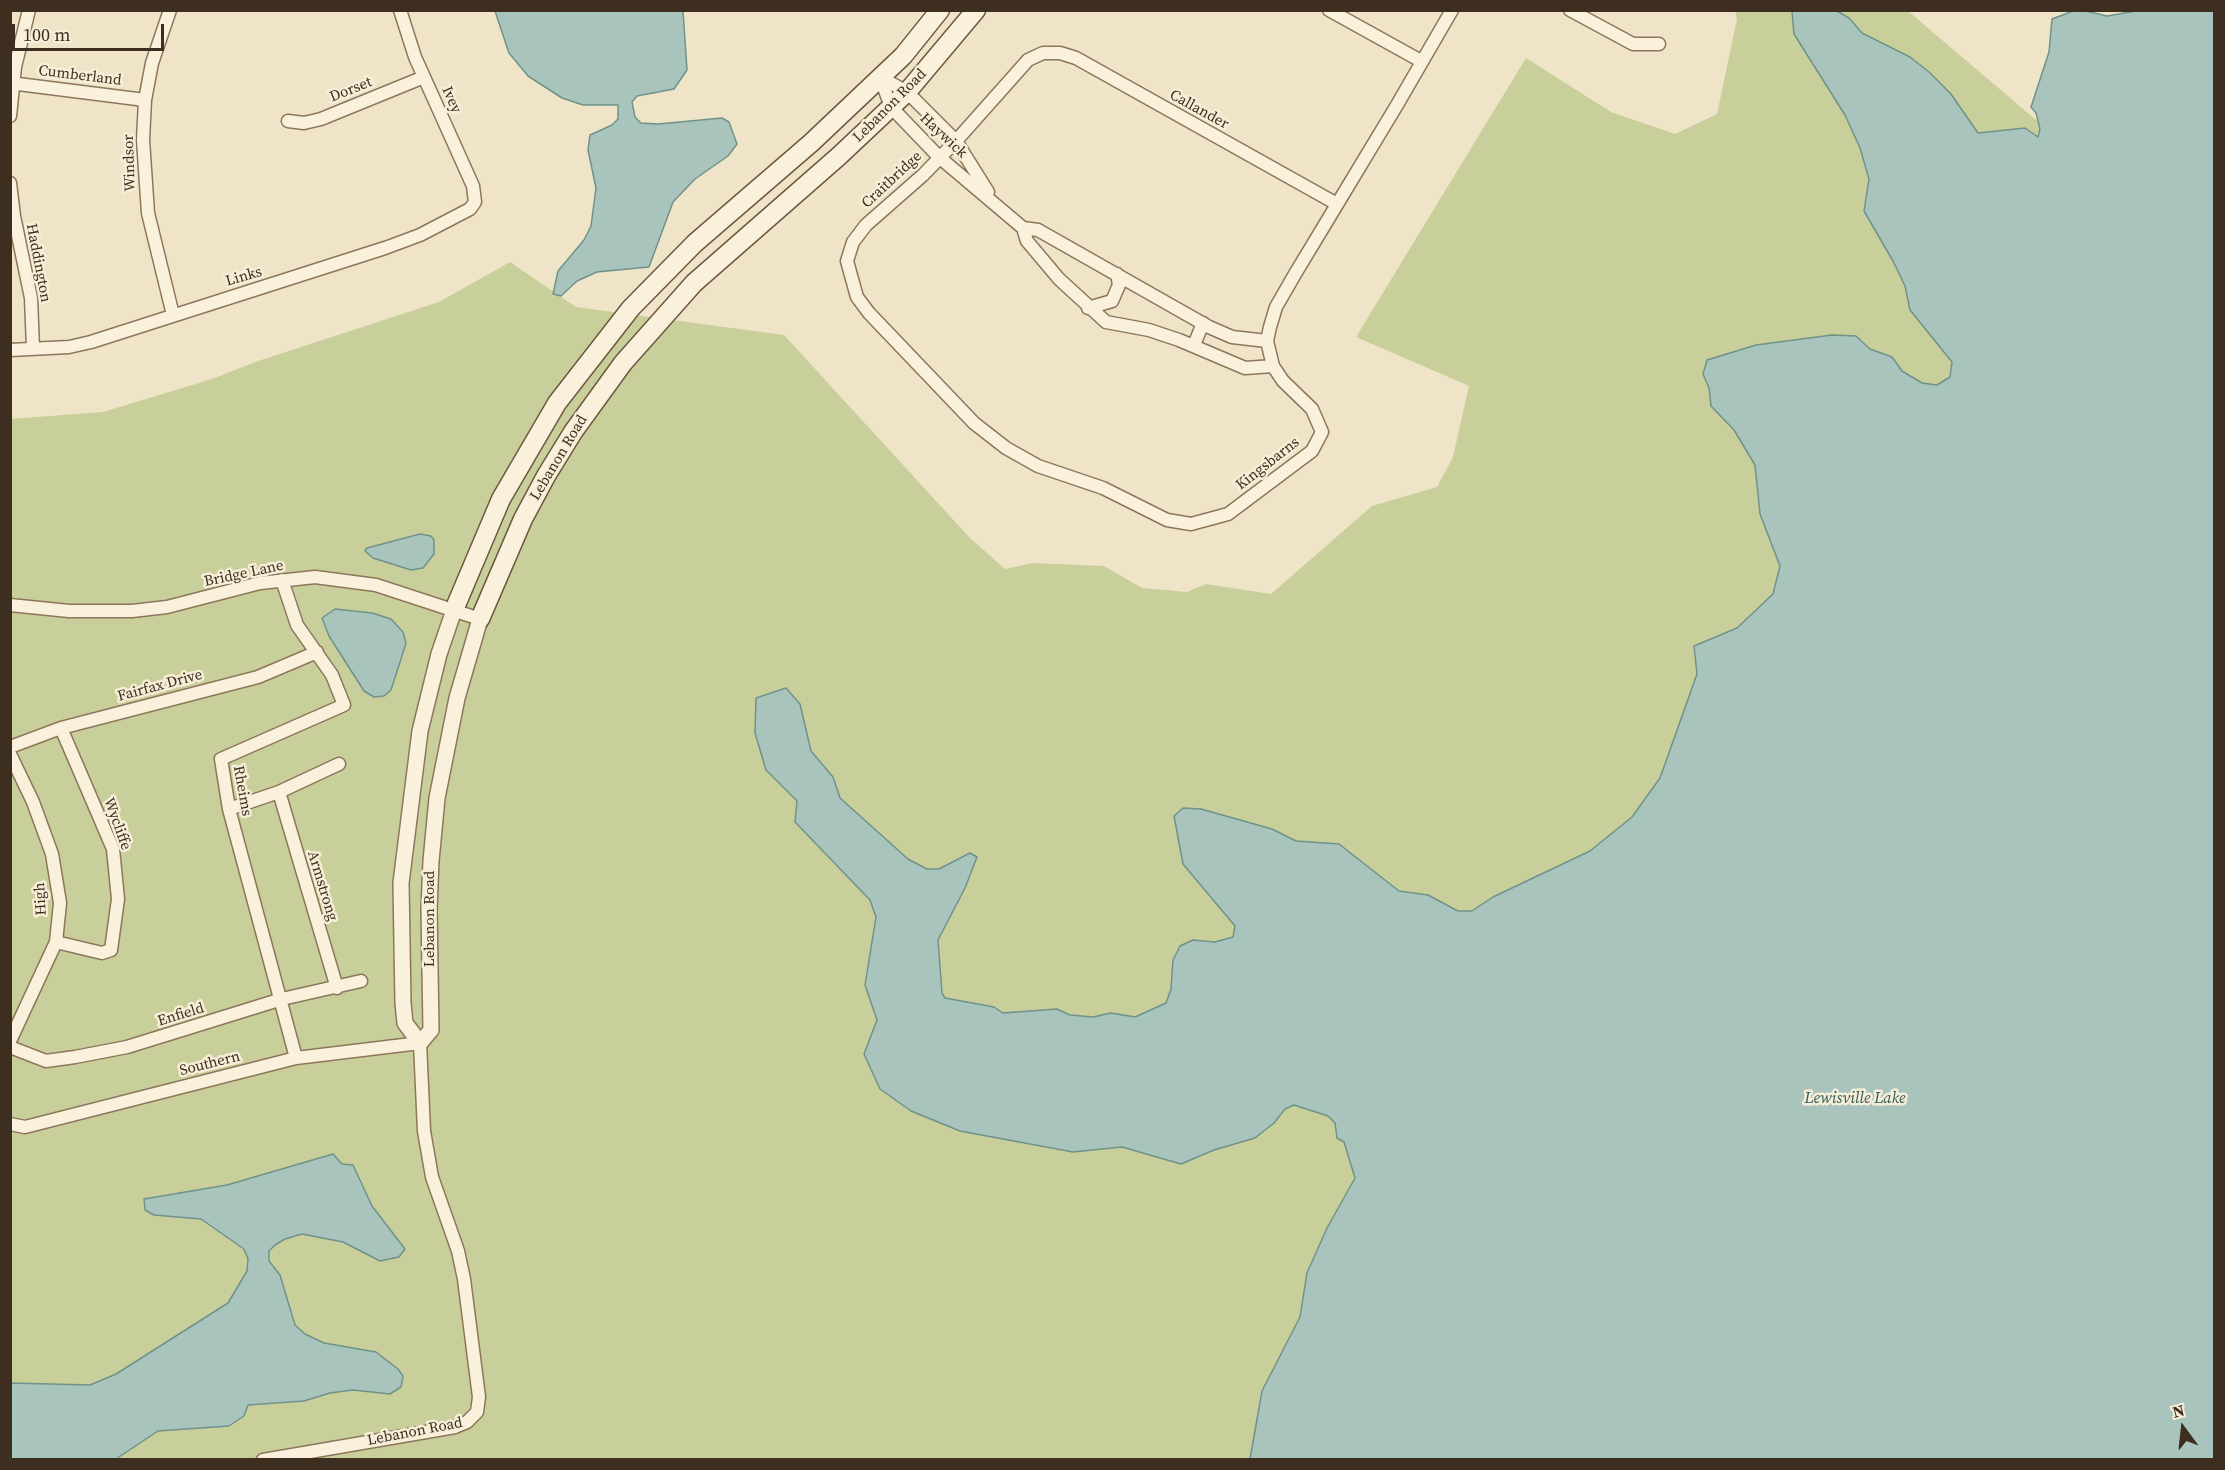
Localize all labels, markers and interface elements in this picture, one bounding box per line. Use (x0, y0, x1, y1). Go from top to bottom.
scale bar (15, 12, 166, 50)
text: 100 m (23, 22, 70, 47)
street label: Cumberland (37, 62, 123, 90)
street label: Lebanon Road (849, 65, 931, 147)
street label: Dorset (327, 73, 375, 107)
street label: Ivey (437, 84, 465, 116)
street label: Callander (1166, 86, 1232, 134)
street label: Haywick (916, 110, 970, 162)
street label: Windsor (120, 134, 140, 192)
street label: Craitbridge (858, 148, 926, 212)
street label: Haddington (22, 222, 54, 304)
street label: Links (224, 263, 264, 291)
street label: Lebanon Road (526, 412, 592, 504)
street label: Kingsbarns (1233, 434, 1303, 494)
street label: Bridge Lane (203, 557, 285, 591)
street label: Fairfax Drive (116, 666, 204, 706)
street label: Rheims (229, 764, 255, 818)
street label: Wycliffe (99, 795, 135, 853)
street label: Armstrong (303, 849, 341, 923)
street label: Lebanon Road (421, 871, 439, 967)
street label: High (31, 882, 51, 916)
street label: Enfield (156, 999, 206, 1031)
street label: Southern (178, 1048, 242, 1080)
water label: Lewisville Lake (1804, 1089, 1906, 1109)
north arrow (2153, 1398, 2213, 1458)
text: N (2170, 1398, 2187, 1423)
street label: Lebanon Road (366, 1414, 464, 1450)

